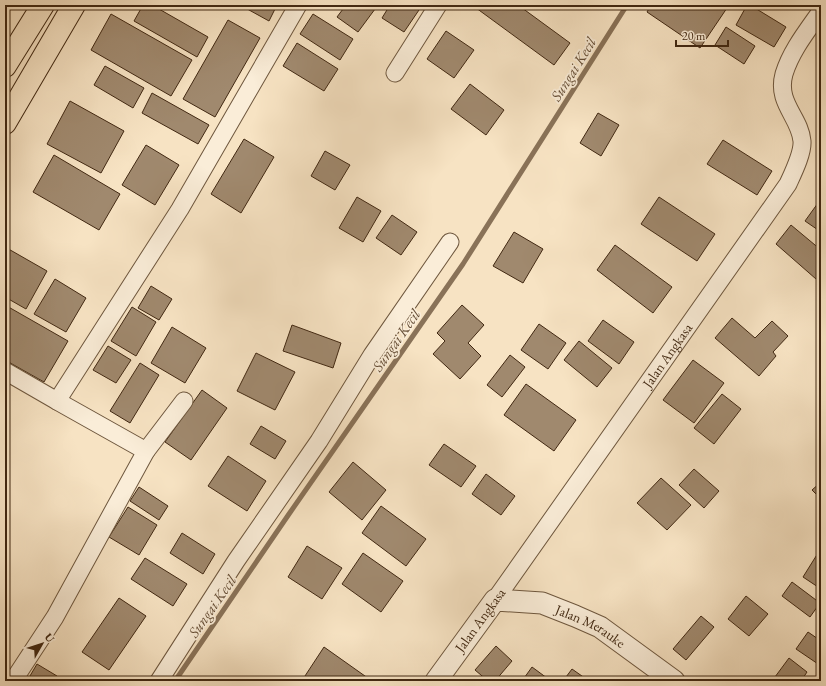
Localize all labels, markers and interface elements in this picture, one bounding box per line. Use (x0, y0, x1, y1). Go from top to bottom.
scale bar (676, 22, 728, 48)
text: 20 m (682, 28, 706, 44)
water label: Sungai Kecil (546, 33, 600, 105)
water label: Sungai Kecil (367, 305, 425, 375)
street label: Jalan Angkasa (638, 319, 696, 392)
water label: Sungai Kecil (183, 571, 241, 641)
street label: Jalan Angkasa (450, 584, 510, 656)
street label: Jalan Merauke (552, 600, 630, 652)
north arrow (22, 624, 62, 664)
text: U (42, 630, 58, 646)

